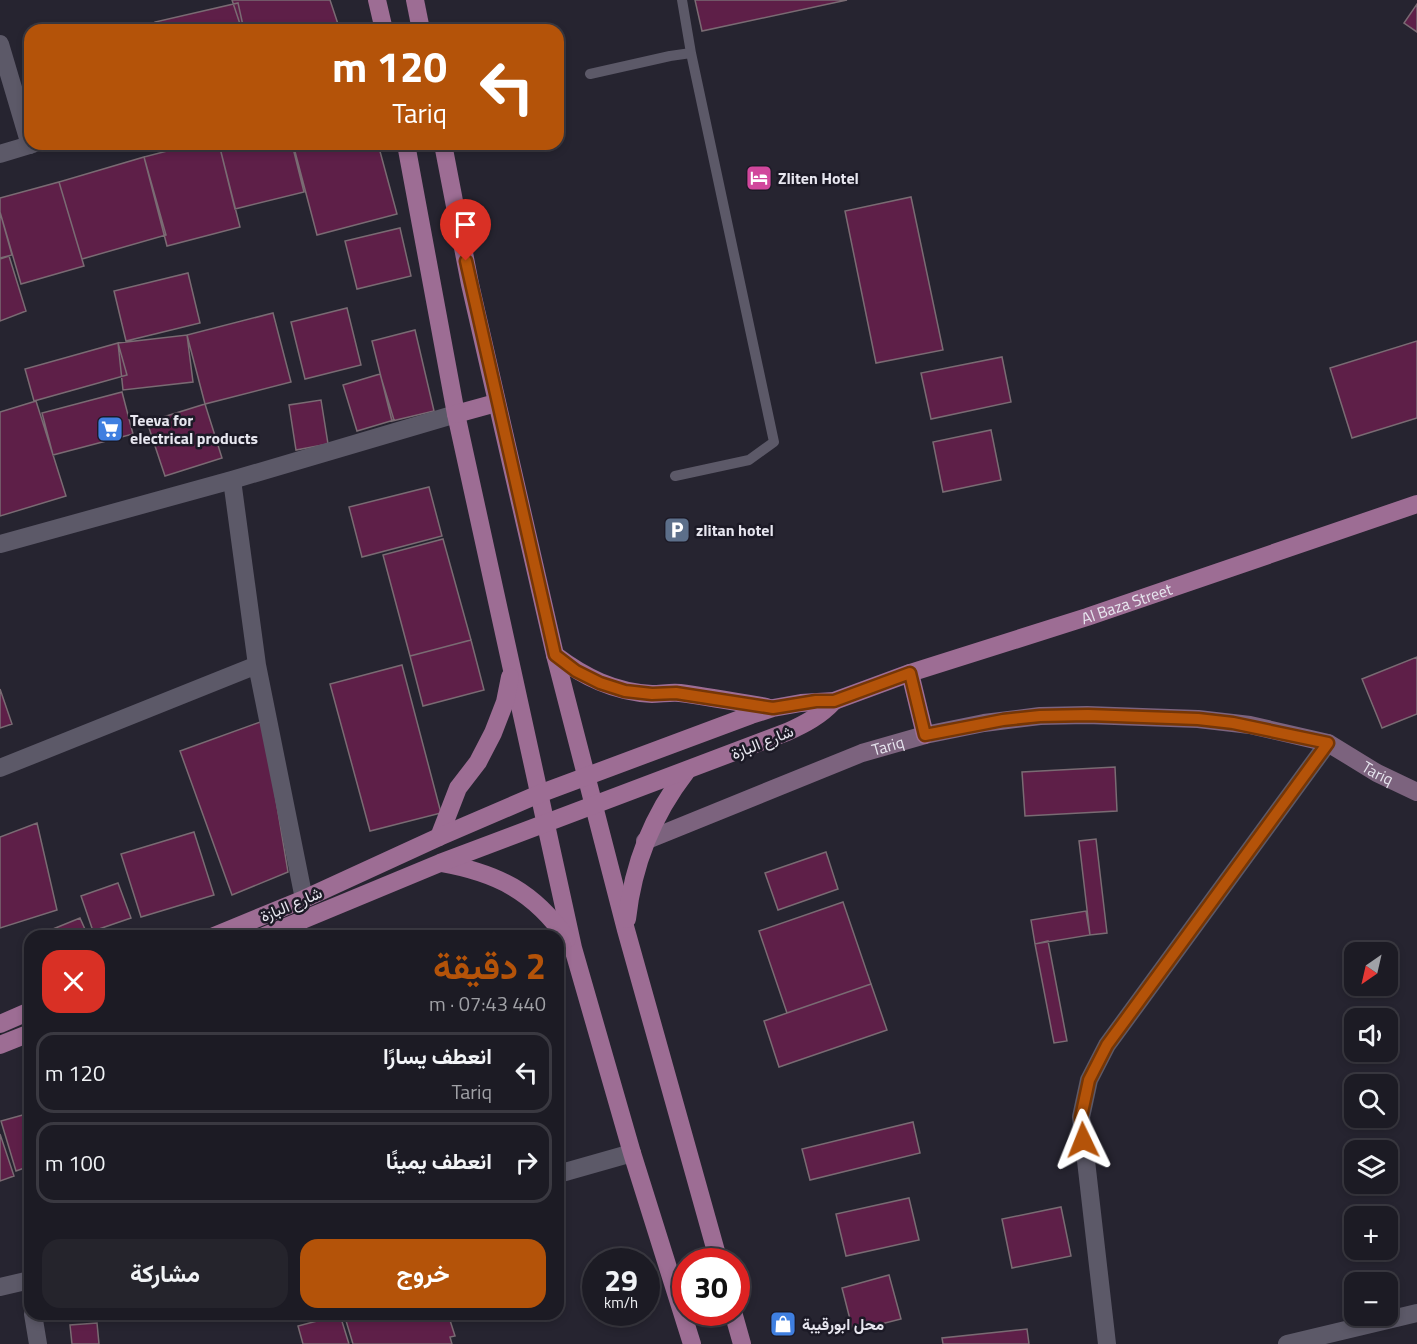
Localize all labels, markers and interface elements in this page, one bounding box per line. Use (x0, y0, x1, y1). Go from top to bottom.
text: 120 m (332, 34, 447, 98)
icon: left (468, 48, 546, 126)
text: Tariq (392, 92, 447, 133)
hotel icon: Zliten Hotel (744, 163, 774, 193)
place label: Zliten Hotel (778, 166, 859, 190)
pin (440, 199, 491, 261)
icon: arrive (449, 208, 482, 241)
place label: Teeva for electrical products (130, 408, 258, 450)
supermarket icon: Teeva for electrical products (95, 414, 125, 444)
parking icon: zlitan hotel (662, 515, 692, 545)
place label: zlitan hotel (696, 518, 774, 542)
street label: Al Baza Street (1078, 577, 1176, 630)
street label: شارع البازة (727, 719, 797, 765)
street label: Tariq (869, 730, 907, 762)
street label: Tariq (1357, 755, 1398, 791)
street label: شارع البازة (256, 880, 326, 928)
text: 2 دقيقة (433, 938, 546, 993)
north arrow (1344, 942, 1398, 996)
map controls (1344, 942, 1398, 1326)
button: close (42, 950, 105, 1013)
text: 440 m · 07:43 (429, 988, 546, 1019)
button: sound (1344, 1008, 1398, 1062)
text: انعطف يسارًا (383, 1039, 492, 1073)
text: 120 m (45, 1056, 105, 1090)
icon: left (510, 1056, 543, 1089)
button: search (1344, 1074, 1398, 1128)
text: Tariq (451, 1076, 492, 1107)
position arrow (1051, 1108, 1115, 1172)
button: layers (1344, 1140, 1398, 1194)
text: انعطف يمينًا (386, 1144, 492, 1178)
text: 100 m (45, 1146, 105, 1180)
icon: right (510, 1146, 543, 1179)
button: + (1344, 1206, 1398, 1260)
button: مشاركة (42, 1239, 288, 1308)
button: خروج (300, 1239, 546, 1308)
speed limit sign: 30 (672, 1248, 750, 1326)
text: 29 (604, 1257, 638, 1303)
button: − (1344, 1272, 1398, 1326)
text: km/h (604, 1291, 638, 1314)
shop icon: محل ابورقيبة (768, 1309, 798, 1339)
place label: محل ابورقيبة (802, 1312, 885, 1336)

